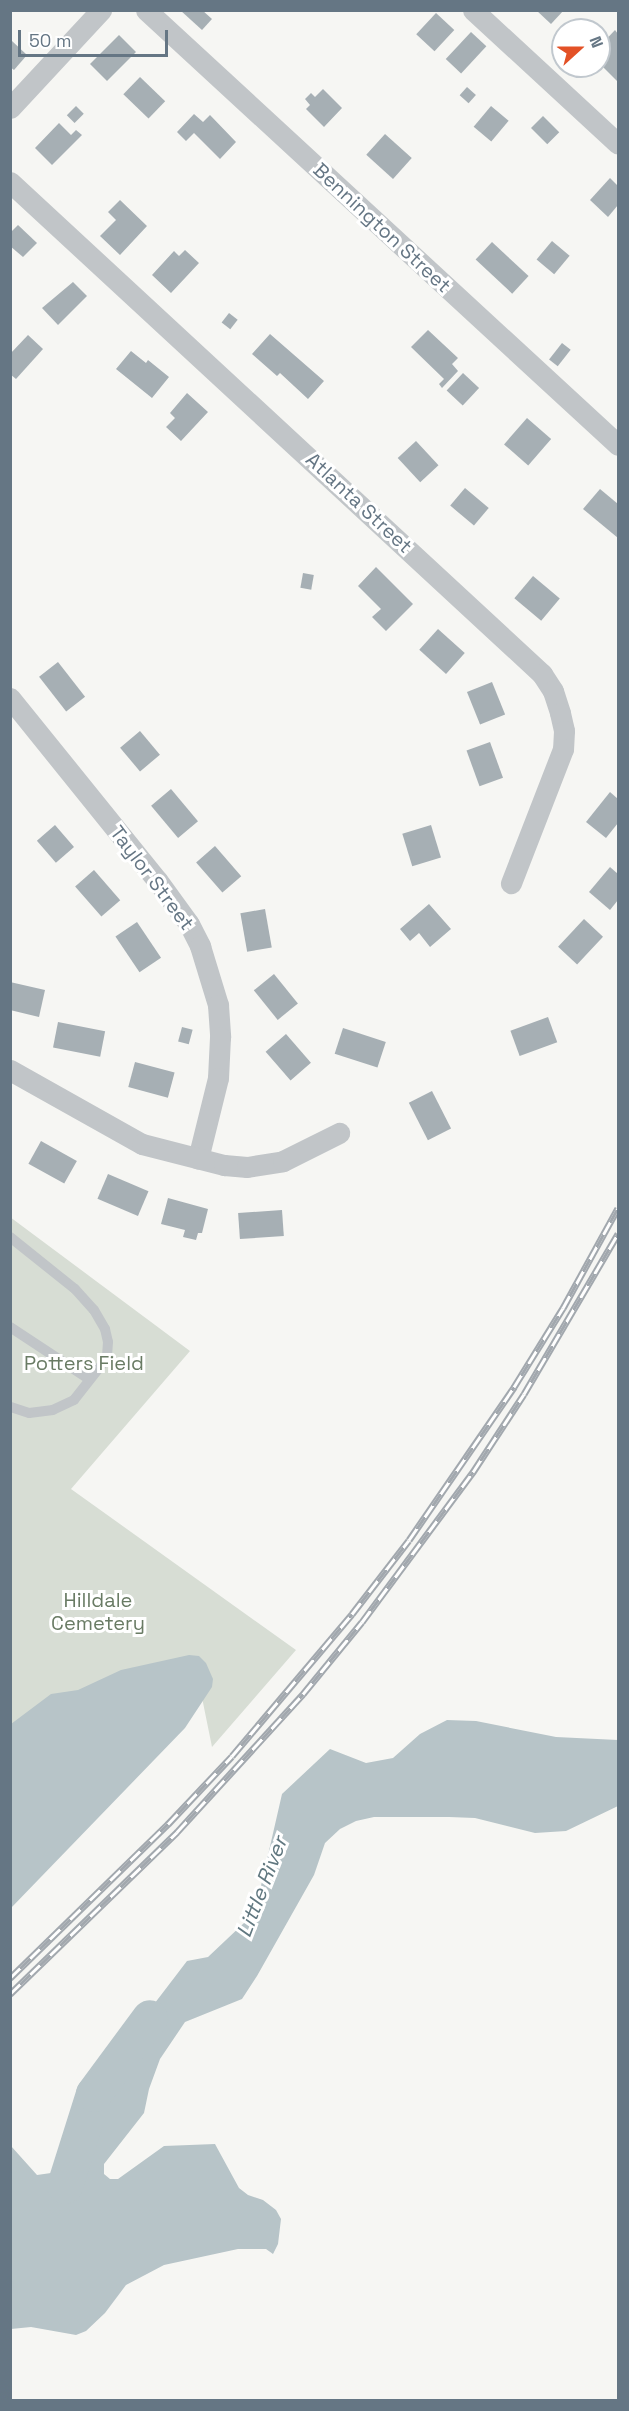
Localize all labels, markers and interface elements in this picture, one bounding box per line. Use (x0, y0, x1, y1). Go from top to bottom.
scale bar (21, 18, 171, 56)
north arrow (551, 18, 611, 78)
text: 50 m (29, 29, 71, 52)
text: N (585, 33, 608, 51)
street label: Bennington Street (308, 158, 456, 298)
street label: Atlanta Street (301, 448, 417, 558)
street label: Taylor Street (105, 821, 199, 935)
park label: Potters Field (24, 1351, 144, 1375)
park label: Hilldale Cemetery (51, 1588, 145, 1635)
water label: Little River (231, 1833, 293, 1941)

